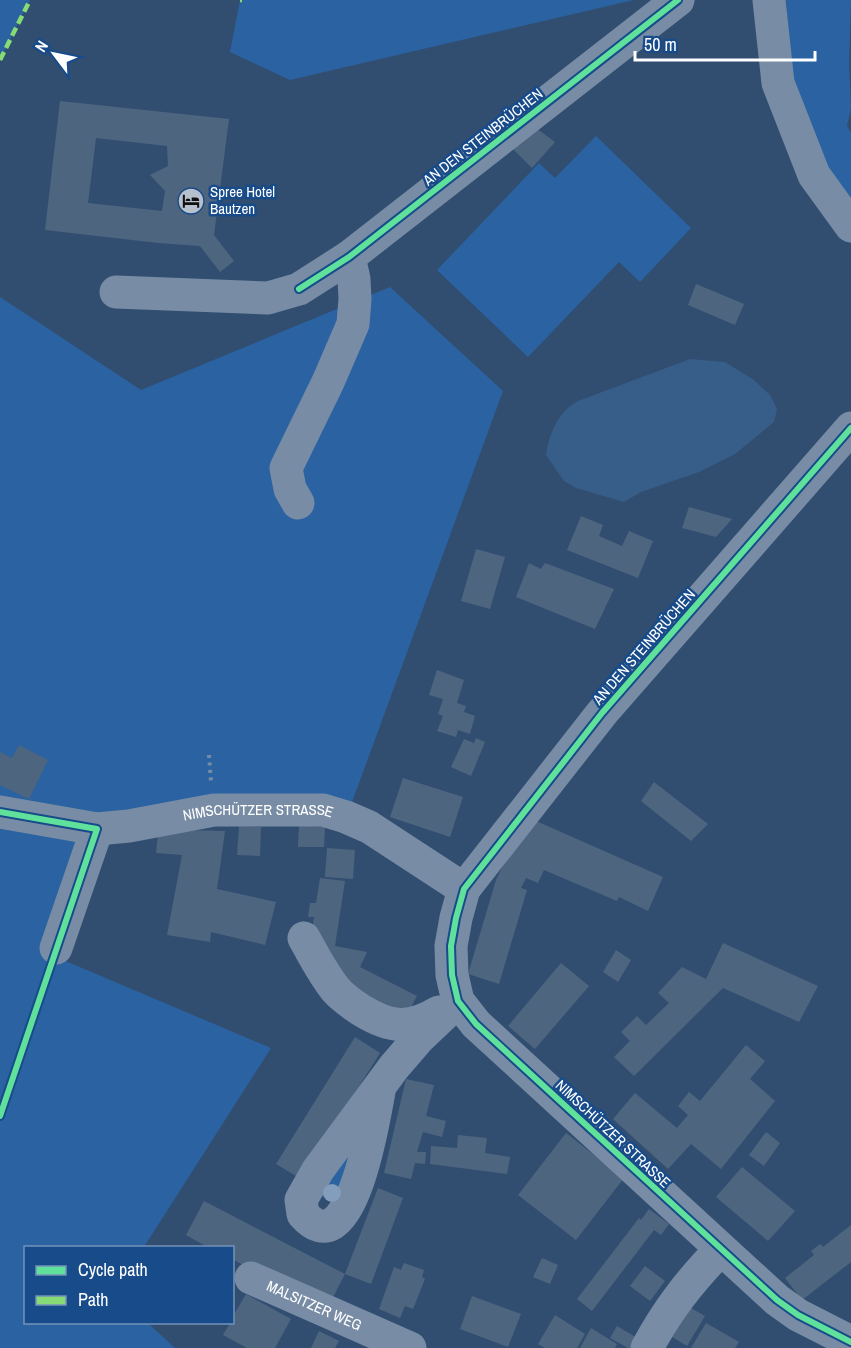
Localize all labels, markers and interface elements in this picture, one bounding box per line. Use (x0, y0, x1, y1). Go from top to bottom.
north arrow (24, 24, 84, 84)
scale bar (635, 24, 815, 62)
text: 50 m (644, 32, 677, 57)
text: N (29, 36, 53, 56)
street label: AN DEN STEINBRÜCHEN (418, 83, 547, 191)
place label: Spree Hotel Bautzen (210, 181, 275, 219)
hotel icon: Spree Hotel Bautzen (176, 186, 206, 216)
street label: AN DEN STEINBRÜCHEN (587, 584, 700, 710)
street label: NIMSCHÜTZER STRASSE (181, 799, 336, 826)
street label: NIMSCHÜTZER STRASSE (551, 1075, 675, 1193)
legend (24, 1246, 234, 1324)
text: Cycle path (78, 1257, 148, 1282)
street label: MALSITZER WEG (263, 1275, 365, 1335)
text: Path (78, 1287, 108, 1312)

